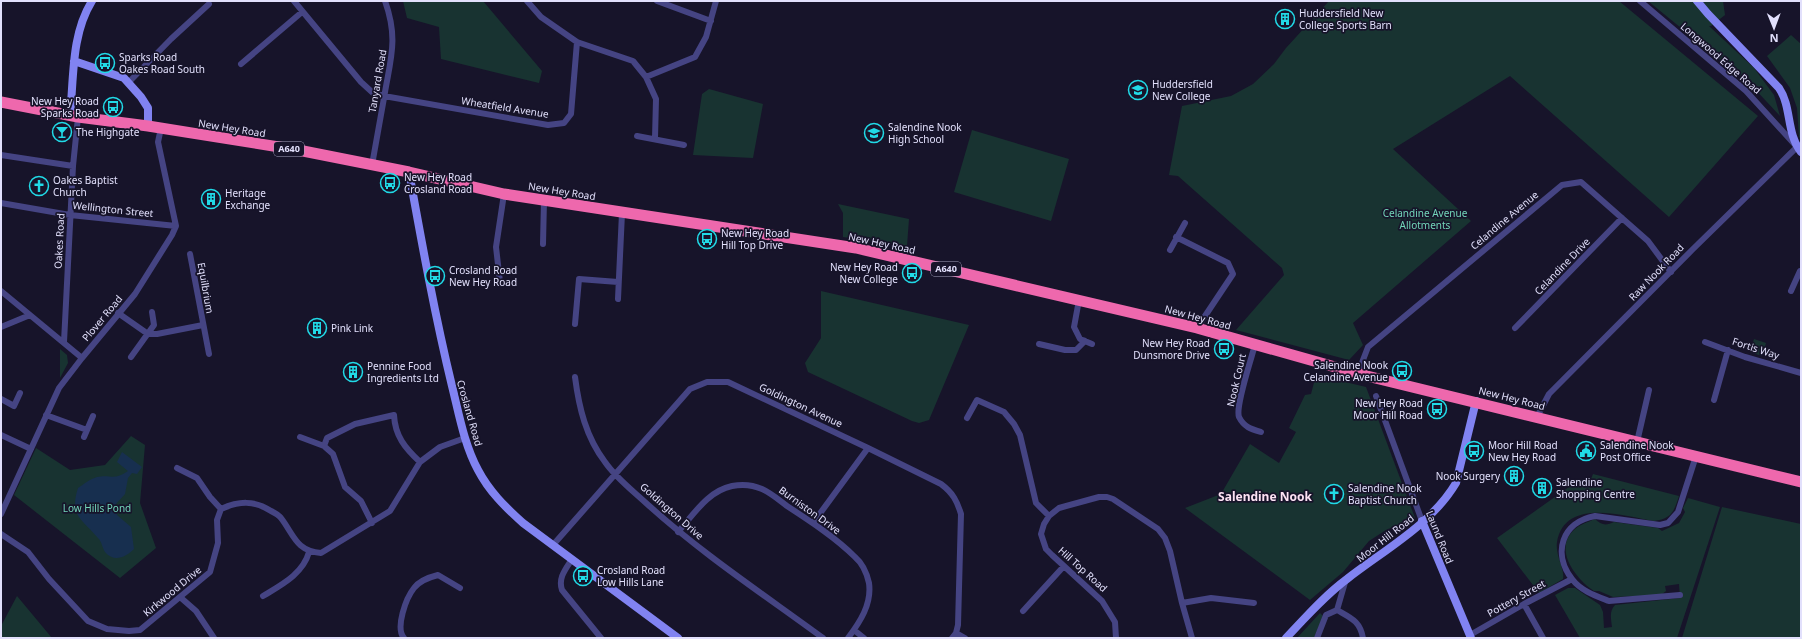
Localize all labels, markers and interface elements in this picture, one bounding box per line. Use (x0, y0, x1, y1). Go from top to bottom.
place label: Huddersfield New College Sports Barn (1299, 6, 1392, 32)
building icon: Huddersfield New College Sports Barn (1274, 8, 1296, 30)
north arrow (1754, 8, 1794, 48)
street label: Longwood Edge Road (1678, 19, 1764, 97)
text: N (1770, 31, 1779, 46)
street label: Tanyard Road (365, 48, 389, 114)
place label: Sparks Road Oakes Road South (119, 50, 205, 76)
bus stop icon: Sparks Road Oakes Road South (94, 52, 116, 74)
place label: Huddersfield New College (1152, 77, 1213, 103)
school or university icon: Huddersfield New College (1127, 79, 1149, 101)
street label: Wheatfield Avenue (460, 93, 550, 121)
place label: New Hey Road Sparks Road (31, 94, 99, 120)
bus stop icon: New Hey Road Sparks Road (102, 96, 124, 118)
street label: New Hey Road (197, 116, 267, 140)
place label: Salendine Nook High School (888, 120, 962, 146)
bar icon: The Highgate (51, 121, 73, 143)
school or university icon: Salendine Nook High School (863, 122, 885, 144)
place label: The Highgate (76, 125, 140, 139)
road number: A640 (274, 142, 304, 156)
place label: New Hey Road Crosland Road (404, 170, 472, 196)
bus stop icon: New Hey Road Crosland Road (379, 172, 401, 194)
place label: Oakes Baptist Church (53, 173, 118, 199)
church icon: Oakes Baptist Church (28, 175, 50, 197)
street label: New Hey Road (527, 179, 597, 203)
place label: Heritage Exchange (225, 186, 271, 212)
street label: Celandine Avenue (1467, 187, 1541, 253)
building icon: Heritage Exchange (200, 188, 222, 210)
street label: Wellington Street (72, 198, 154, 220)
park label: Celandine Avenue Allotments (1383, 206, 1468, 232)
street label: Oakes Road (51, 213, 67, 269)
place label: New Hey Road Hill Top Drive (721, 226, 789, 252)
bus stop icon: New Hey Road Hill Top Drive (696, 228, 718, 250)
street label: New Hey Road (847, 229, 917, 257)
street label: Celandine Drive (1531, 234, 1593, 298)
street label: Raw Nook Road (1625, 241, 1687, 303)
place label: New Hey Road New College (830, 260, 898, 286)
street label: Equilbrium (195, 261, 217, 315)
bus stop icon: New Hey Road New College (901, 262, 923, 284)
road number: A640 (931, 262, 961, 276)
place label: Crosland Road New Hey Road (449, 263, 517, 289)
bus stop icon: Crosland Road New Hey Road (424, 265, 446, 287)
street label: Plover Road (79, 292, 125, 344)
street label: New Hey Road (1163, 301, 1233, 333)
building icon: Pink Link (306, 317, 328, 339)
place label: Pink Link (331, 321, 374, 335)
street label: Fortis Way (1731, 334, 1782, 362)
place label: New Hey Road Dunsmore Drive (1133, 336, 1210, 362)
bus stop icon: New Hey Road Dunsmore Drive (1213, 338, 1235, 360)
street label: Nook Court (1223, 352, 1249, 408)
place label: Salendine Nook Celandine Avenue (1303, 358, 1389, 384)
place label: Pennine Food Ingredients Ltd (367, 359, 439, 385)
bus stop icon: Salendine Nook Celandine Avenue (1391, 360, 1413, 382)
building icon: Pennine Food Ingredients Ltd (342, 361, 364, 383)
street label: Crosland Road (454, 378, 486, 448)
street label: Goldington Avenue (757, 380, 845, 431)
street label: New Hey Road (1477, 383, 1547, 413)
place label: New Hey Road Moor Hill Road (1353, 396, 1423, 422)
bus stop icon: New Hey Road Moor Hill Road (1426, 398, 1448, 420)
place label: Moor Hill Road New Hey Road (1488, 438, 1558, 464)
place label: Salendine Nook Post Office (1600, 438, 1674, 464)
bus stop icon: Moor Hill Road New Hey Road (1463, 440, 1485, 462)
public building icon: Salendine Nook Post Office (1575, 440, 1597, 462)
building icon: Nook Surgery (1503, 465, 1525, 487)
place label: Nook Surgery (1436, 469, 1501, 483)
place label: Salendine Shopping Centre (1556, 475, 1635, 501)
building icon: Salendine Shopping Centre (1531, 477, 1553, 499)
street label: Goldington Drive (637, 479, 707, 543)
place label: Salendine Nook Baptist Church (1348, 481, 1422, 507)
street label: Burniston Drive (776, 483, 844, 537)
church icon: Salendine Nook Baptist Church (1323, 483, 1345, 505)
district label: Salendine Nook (1218, 488, 1312, 505)
park label: Low Hills Pond (63, 501, 131, 515)
street label: Laund Road (1423, 508, 1457, 566)
street label: Moor Hill Road (1353, 511, 1417, 565)
street label: Hill Top Road (1055, 543, 1111, 595)
street label: Kirkwood Drive (140, 562, 204, 619)
place label: Crosland Road Low Hills Lane (597, 563, 665, 589)
bus stop icon: Crosland Road Low Hills Lane (572, 565, 594, 587)
street label: Pottery Street (1484, 576, 1548, 620)

